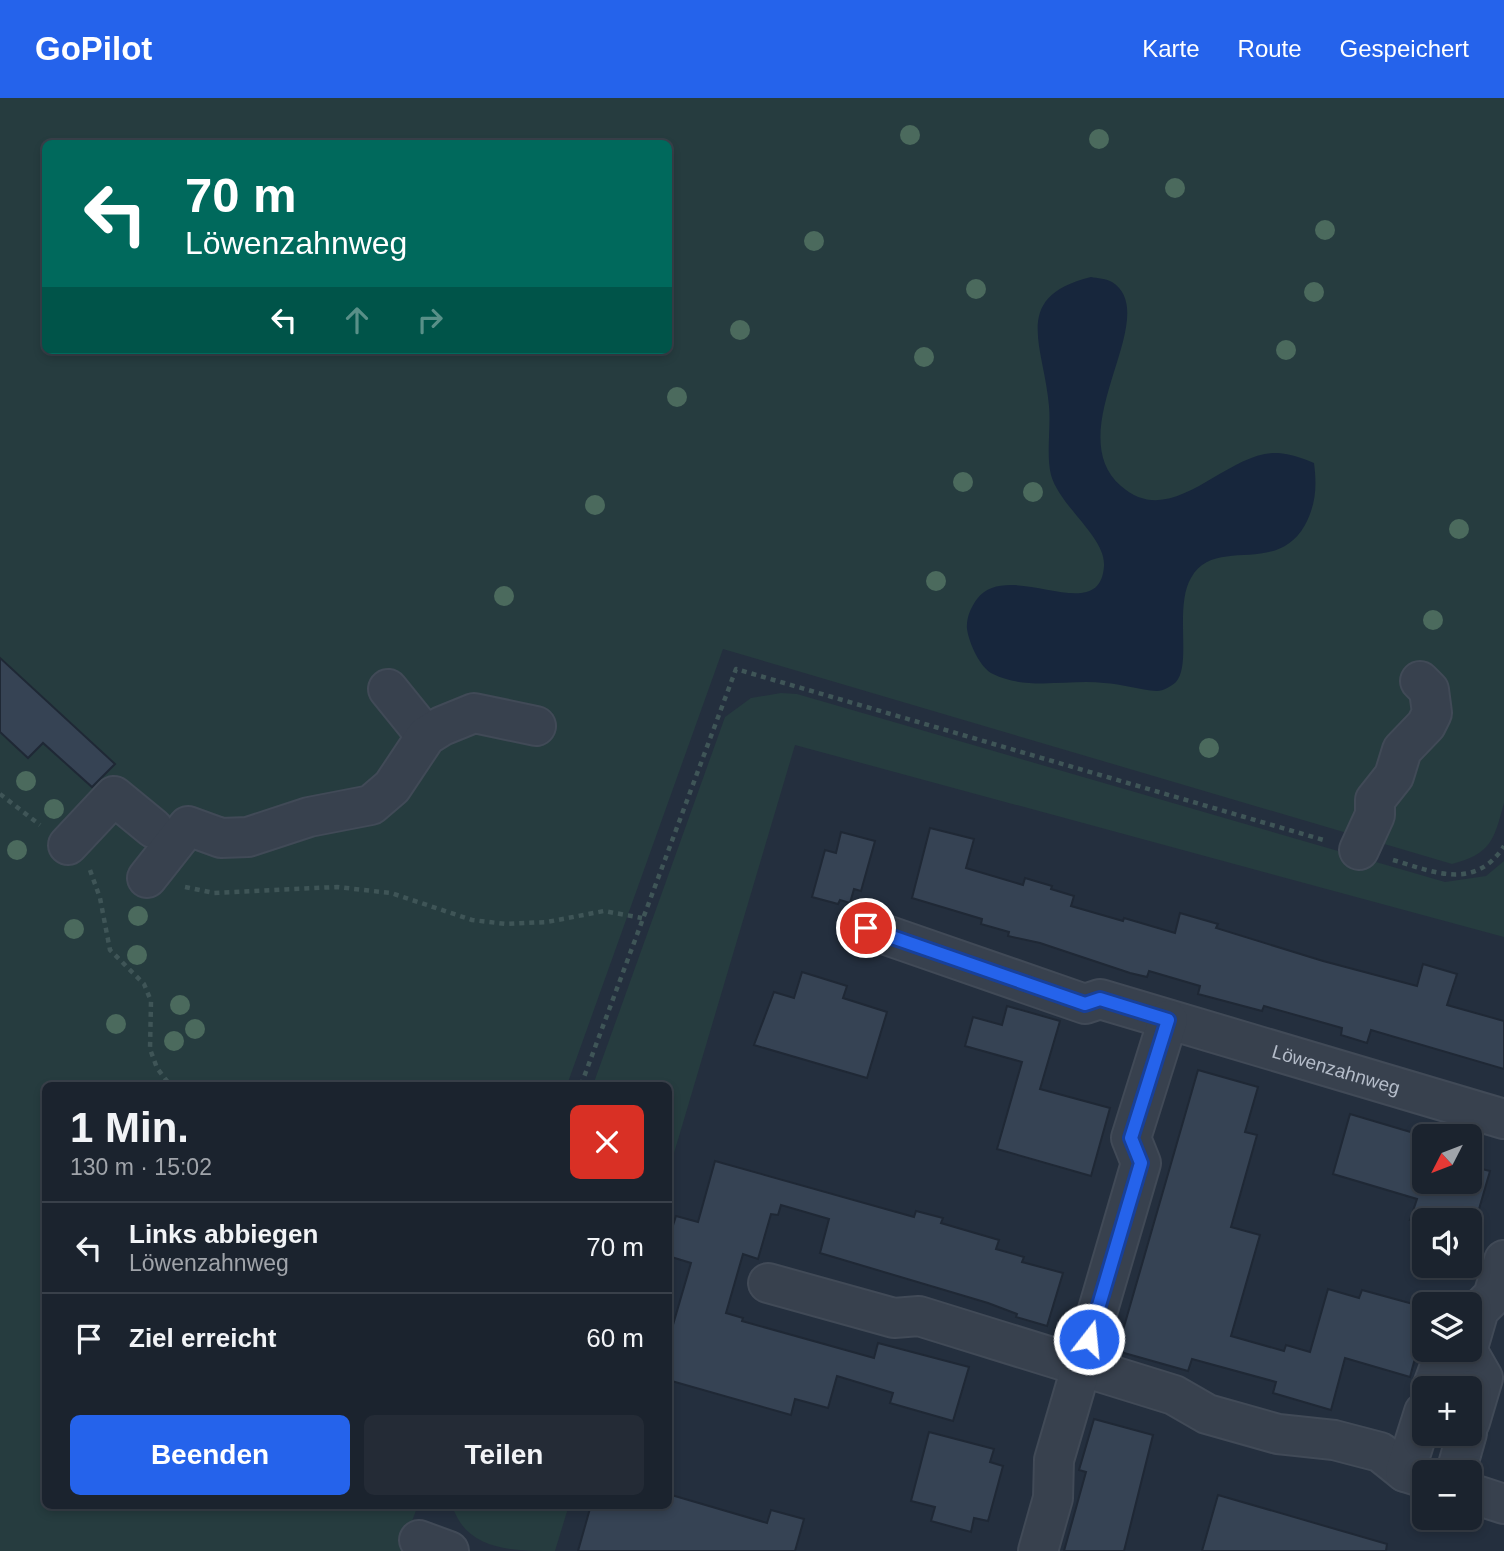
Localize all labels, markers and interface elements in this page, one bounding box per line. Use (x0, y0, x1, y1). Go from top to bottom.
text: GoPilot (35, 30, 152, 67)
text: Karte (1142, 35, 1200, 62)
text: Route (1238, 35, 1302, 62)
text: Gespeichert (1340, 35, 1469, 62)
icon: left (70, 168, 161, 259)
text: 70 m (185, 168, 297, 222)
text: Löwenzahnweg (185, 225, 407, 261)
icon: left (265, 301, 303, 339)
icon: ahead (338, 301, 376, 339)
icon: right (411, 301, 449, 339)
pin (836, 898, 896, 958)
icon: arrive (847, 909, 885, 947)
street label: Löwenzahnweg (1270, 1040, 1403, 1098)
text: 1 Min. (70, 1104, 189, 1151)
button: close (570, 1105, 644, 1179)
north arrow (1412, 1124, 1482, 1194)
map controls (1412, 1124, 1482, 1530)
text: 130 m · 15:02 (70, 1154, 212, 1180)
button: sound (1412, 1208, 1482, 1278)
text: Links abbiegen (129, 1219, 318, 1249)
icon: left (70, 1229, 108, 1267)
text: 70 m (586, 1232, 644, 1262)
text: Löwenzahnweg (129, 1250, 289, 1276)
button: layers (1412, 1292, 1482, 1362)
position arrow (1052, 1302, 1126, 1376)
icon: arrive (70, 1320, 108, 1358)
text: Ziel erreicht (129, 1323, 276, 1353)
text: 60 m (586, 1323, 644, 1353)
button: + (1412, 1376, 1482, 1446)
button: Beenden (70, 1415, 350, 1495)
button: Teilen (364, 1415, 644, 1495)
button: − (1412, 1460, 1482, 1530)

